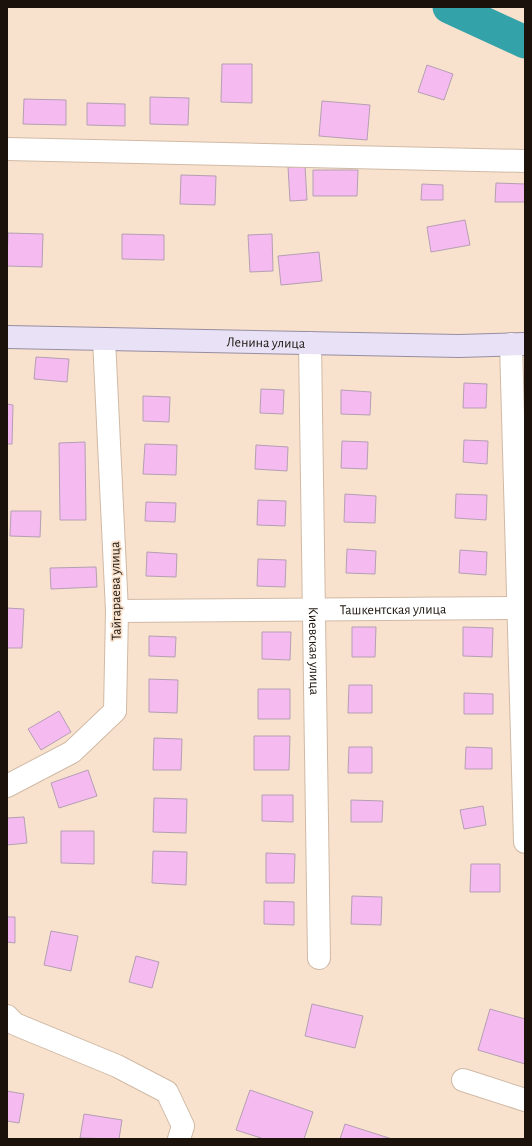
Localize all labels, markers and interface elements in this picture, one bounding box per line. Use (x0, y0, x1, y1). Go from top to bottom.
street label: Ленина улица (226, 335, 306, 351)
street label: Тайгараева улица (108, 541, 124, 641)
street label: Ташкентская улица (340, 603, 447, 617)
street label: Киевская улица (306, 607, 321, 696)

